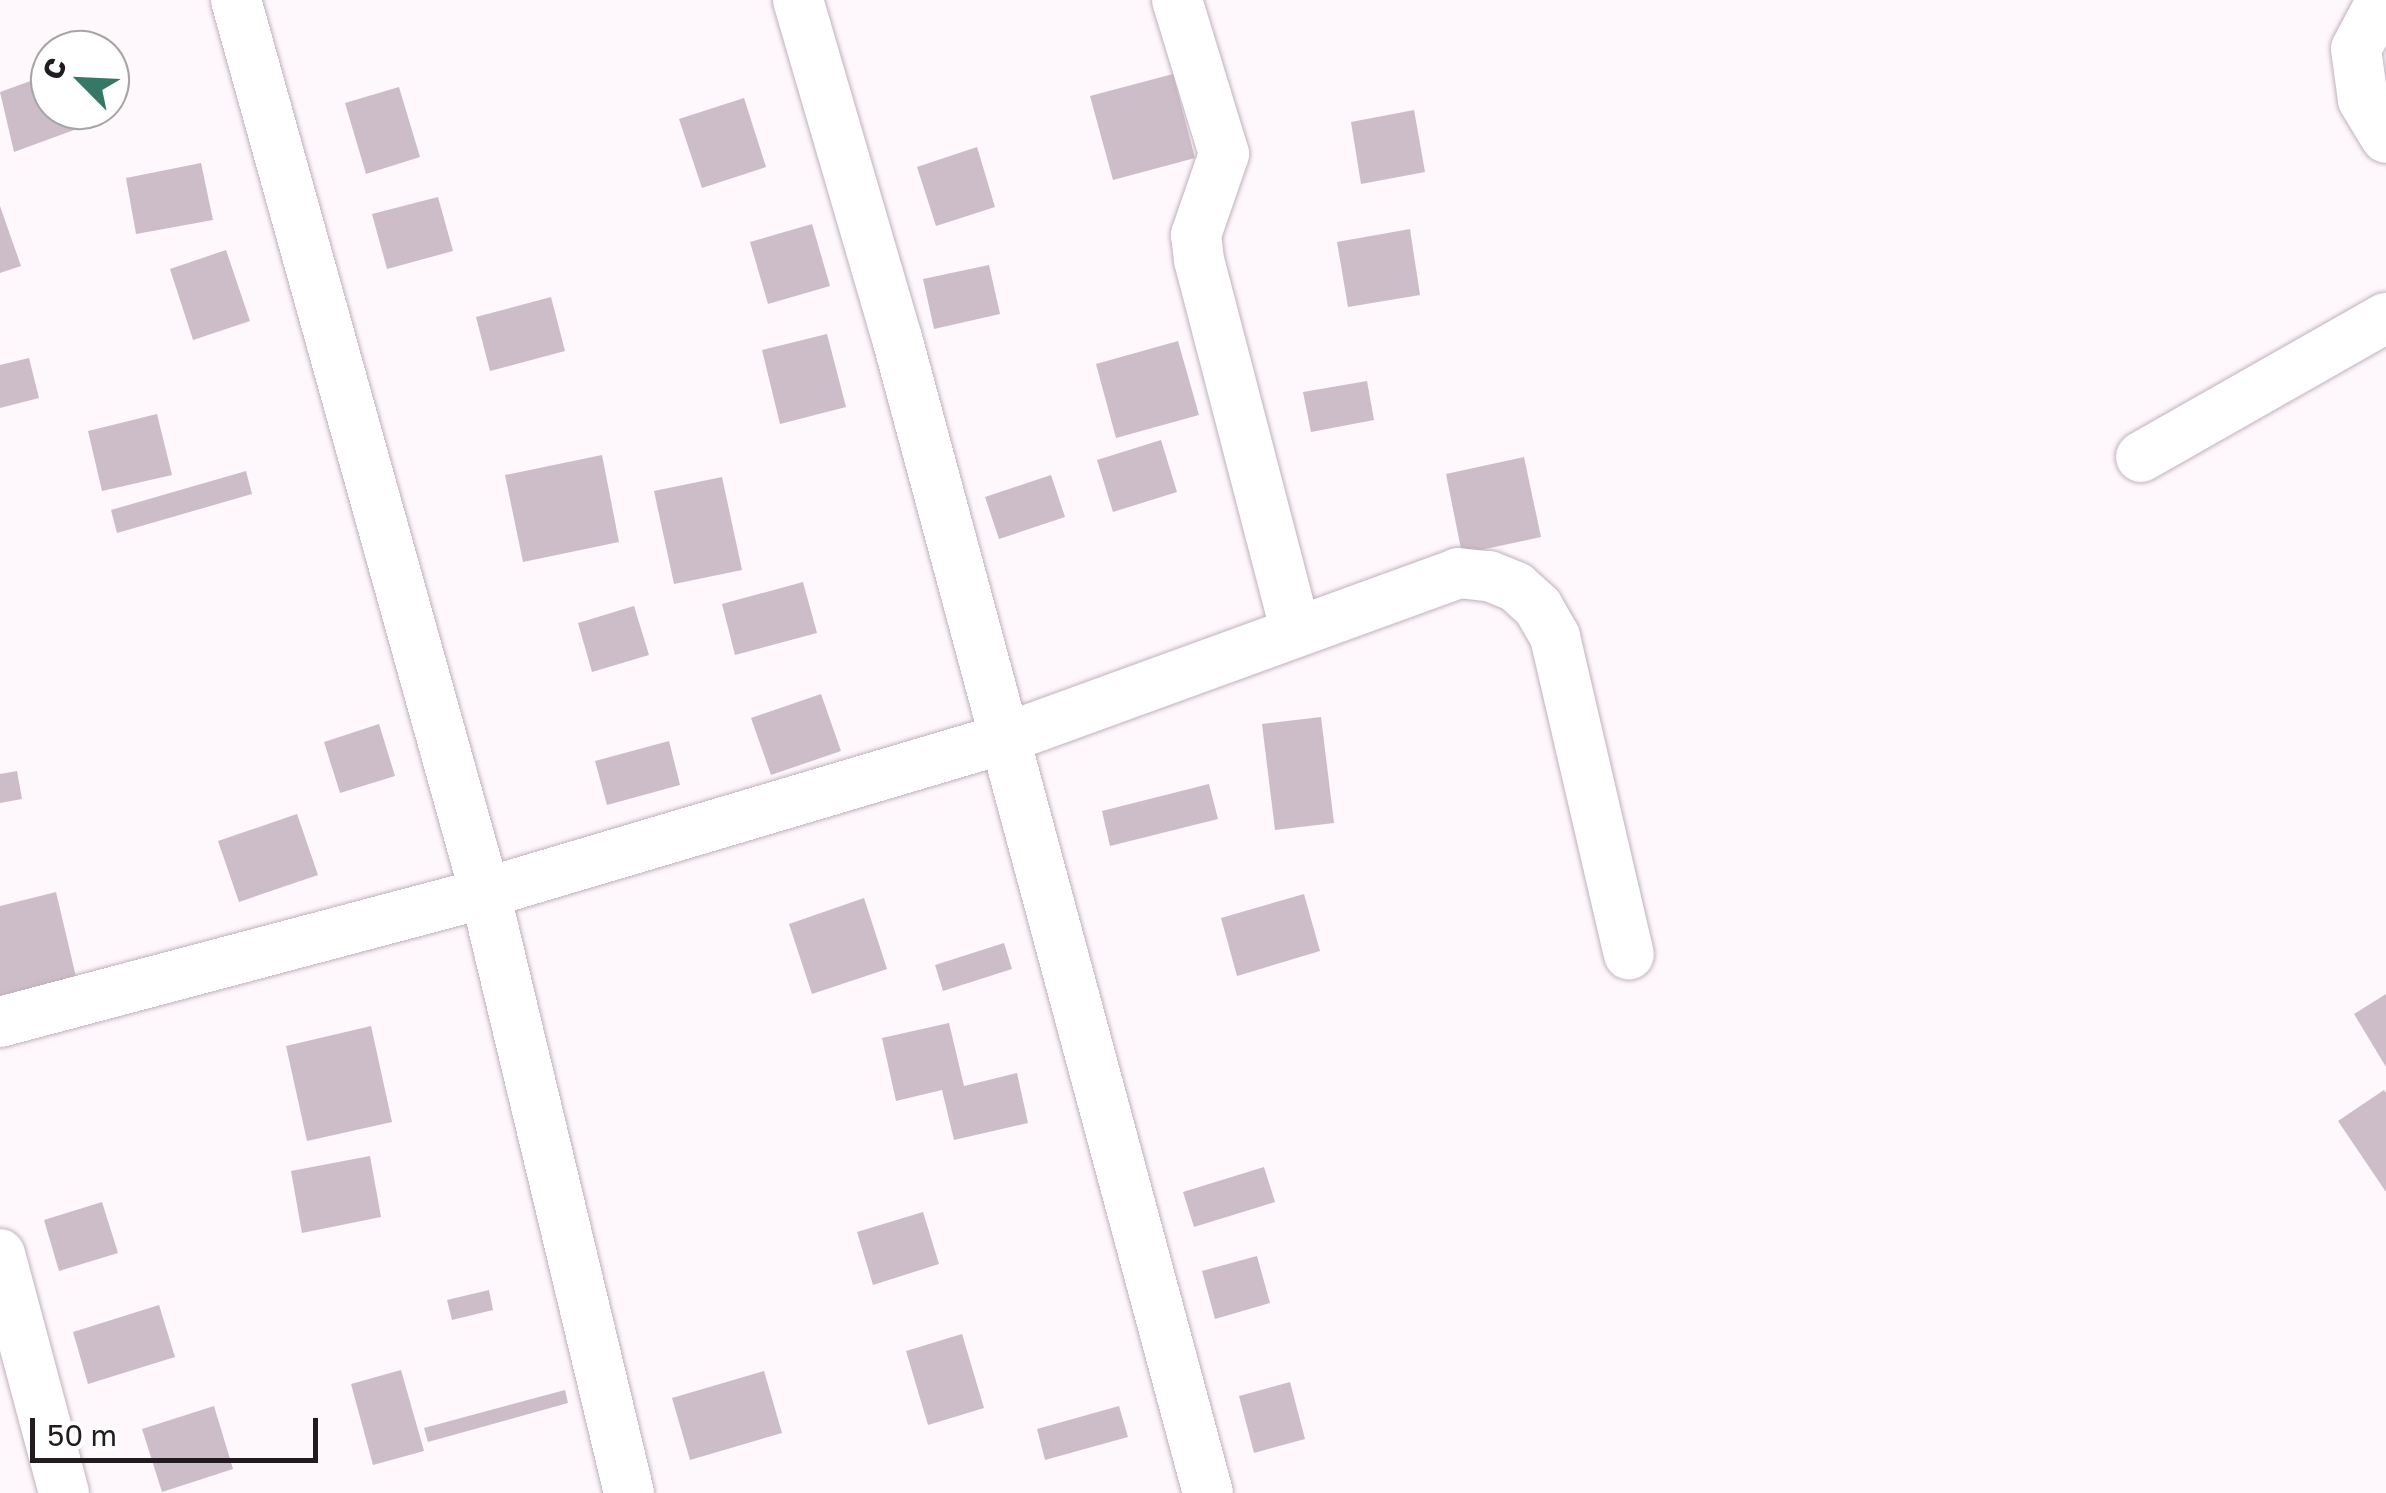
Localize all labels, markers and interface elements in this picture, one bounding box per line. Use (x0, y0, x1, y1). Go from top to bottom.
north arrow (30, 30, 130, 130)
text: С (35, 53, 73, 84)
scale bar (35, 1398, 322, 1460)
text: 50 m (47, 1417, 117, 1453)

